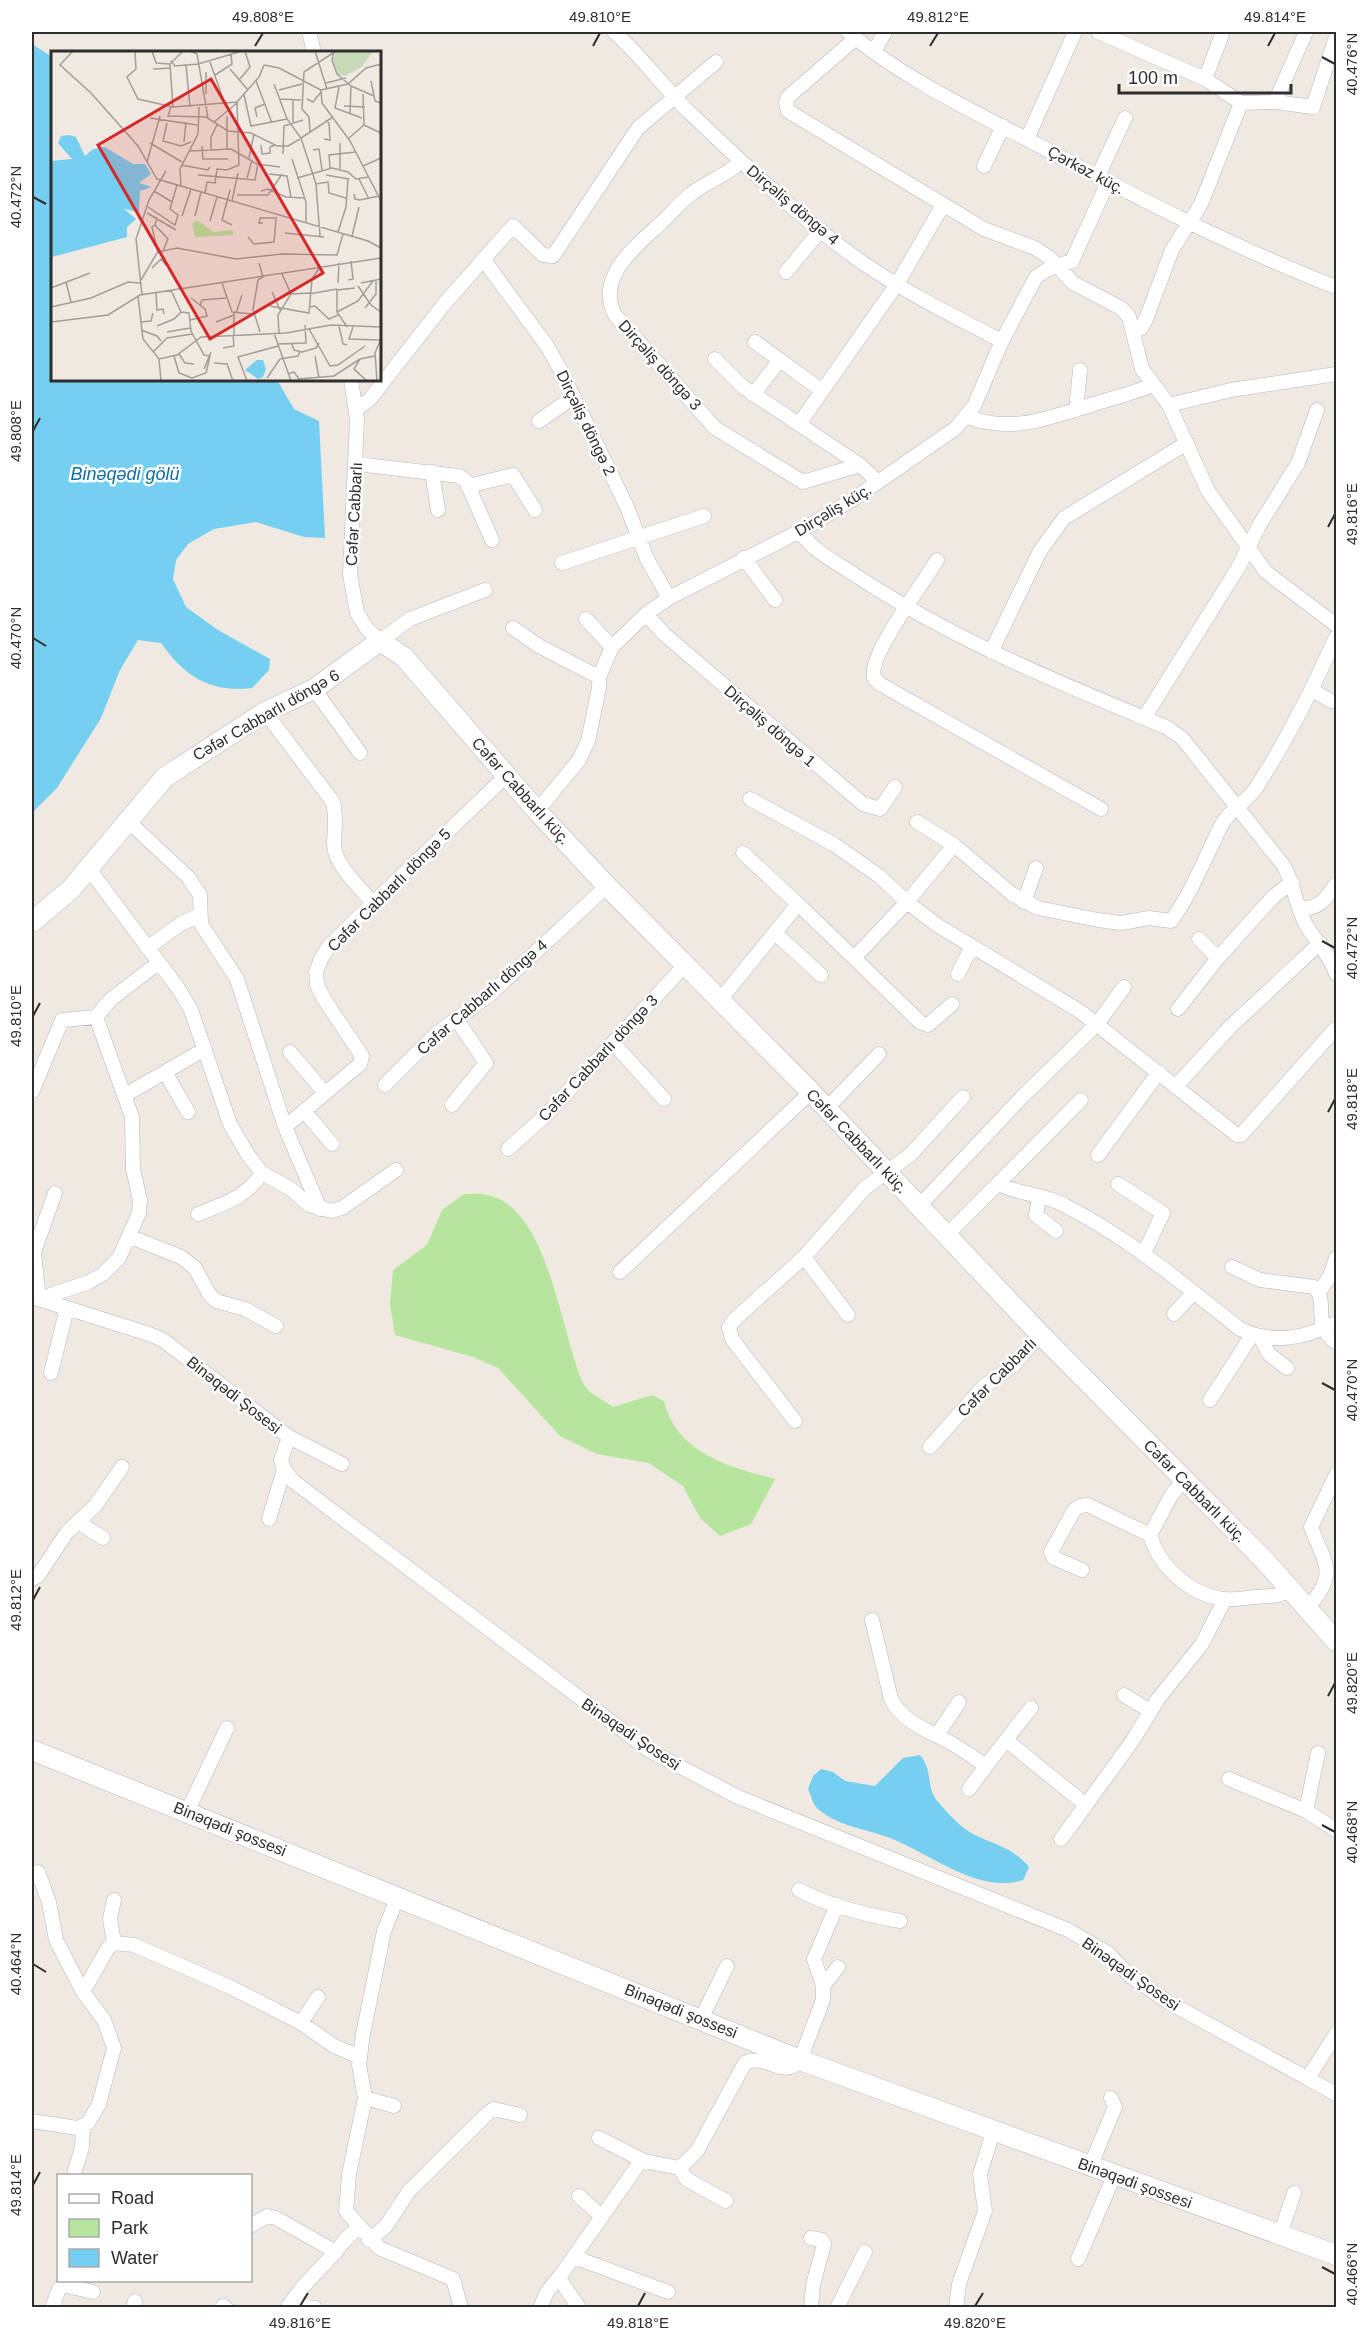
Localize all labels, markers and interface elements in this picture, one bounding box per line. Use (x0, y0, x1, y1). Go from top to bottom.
text: 49.808°E (232, 8, 294, 25)
text: 49.810°E (569, 8, 631, 25)
text: 49.812°E (907, 8, 969, 25)
text: 49.814°E (1244, 8, 1306, 25)
text: 40.476°N (1343, 33, 1360, 95)
inset map (51, 51, 381, 381)
scale bar (1119, 57, 1292, 95)
text: 100 m (1128, 68, 1178, 88)
street label: Çərkəz küç. (1045, 143, 1127, 197)
street label: Dirçəliş döngə 4 (744, 162, 842, 248)
text: 40.472°N (7, 166, 24, 228)
street label: Dirçəliş döngə 3 (615, 317, 705, 413)
street label: Dirçəliş döngə 2 (553, 368, 619, 478)
text: 49.808°E (7, 400, 24, 462)
street label: Cəfər Cabbarlı (343, 462, 365, 566)
water label: Binəqədi gölü (70, 464, 180, 484)
street label: Dirçəliş küç. (792, 481, 874, 539)
text: 49.816°E (1343, 483, 1360, 545)
text: 40.470°N (7, 607, 24, 669)
street label: Cəfər Cabbarlı döngə 6 (190, 666, 342, 764)
street label: Dirçəliş döngə 1 (721, 682, 819, 770)
street label: Cəfər Cabbarlı küç. (469, 734, 573, 848)
street label: Cəfər Cabbarlı döngə 5 (324, 825, 454, 955)
text: 40.472°N (1343, 917, 1360, 979)
street label: Cəfər Cabbarlı döngə 4 (414, 936, 550, 1058)
text: 49.810°E (7, 985, 24, 1047)
street label: Cəfər Cabbarlı döngə 3 (535, 991, 661, 1125)
text: 49.818°E (1343, 1068, 1360, 1130)
street label: Cəfər Cabbarlı küç. (803, 1086, 911, 1196)
street label: Cəfər Cabbarlı (954, 1334, 1040, 1420)
street label: Binəqədi Şosesi (184, 1353, 284, 1437)
text: 40.470°N (1343, 1359, 1360, 1421)
street label: Cəfər Cabbarlı küç. (1140, 1436, 1250, 1546)
text: 49.812°E (7, 1569, 24, 1631)
text: 49.820°E (1343, 1652, 1360, 1714)
street label: Binəqədi Şosesi (579, 1695, 683, 1773)
street label: Binəqədi şossesi (171, 1799, 289, 1859)
text: 40.468°N (1343, 1801, 1360, 1863)
text: 40.464°N (7, 1933, 24, 1995)
street label: Binəqədi Şosesi (1079, 1934, 1183, 2014)
street label: Binəqədi şossesi (622, 1981, 740, 2041)
text: 49.814°E (7, 2154, 24, 2216)
street label: Binəqədi şossesi (1076, 2154, 1194, 2212)
legend (57, 2174, 252, 2282)
text: Road (111, 2188, 154, 2208)
text: Park (111, 2218, 149, 2238)
text: 40.466°N (1343, 2243, 1360, 2305)
text: Water (111, 2248, 158, 2268)
text: 49.816°E (269, 2314, 331, 2331)
text: 49.818°E (607, 2314, 669, 2331)
text: 49.820°E (944, 2314, 1006, 2331)

